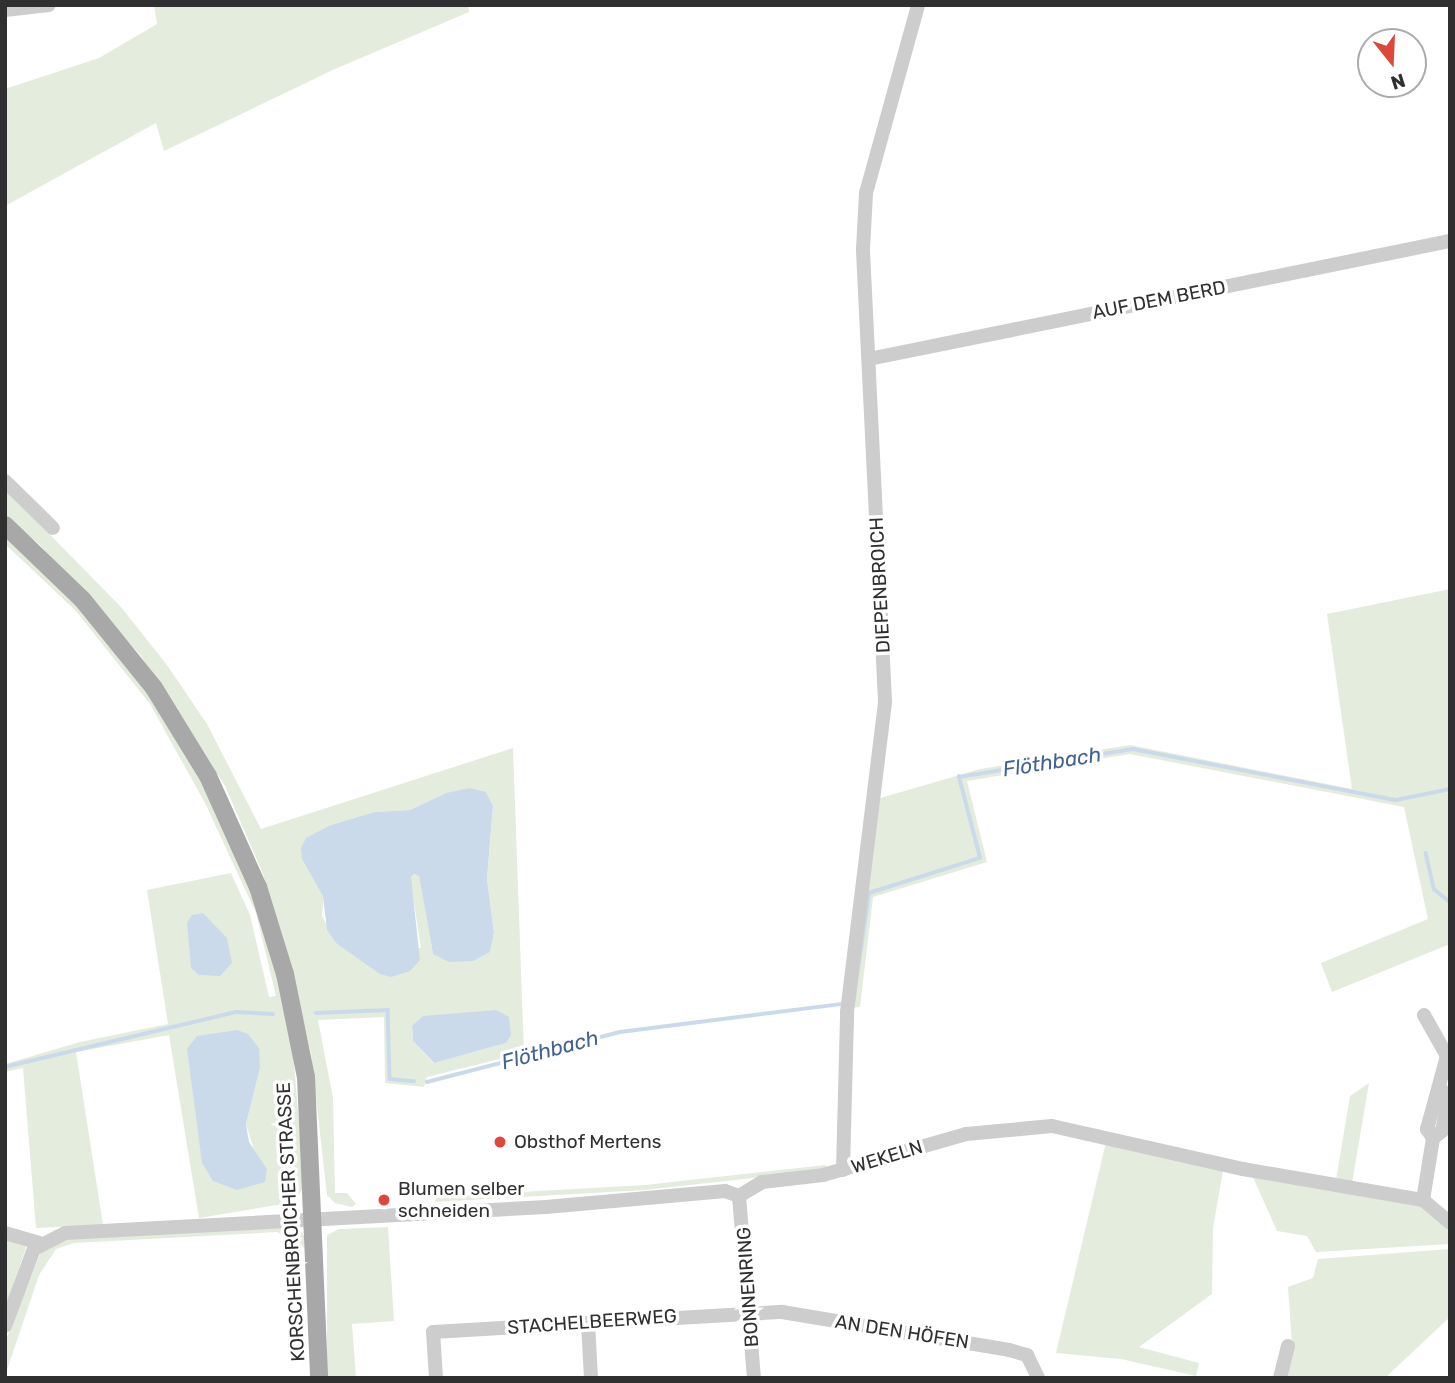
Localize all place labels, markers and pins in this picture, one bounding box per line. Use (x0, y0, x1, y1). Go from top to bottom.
place label: Obsthof Mertens (514, 1131, 662, 1153)
marker: Obsthof Mertens (492, 1134, 508, 1150)
place label: Blumen selber schneiden (398, 1178, 525, 1222)
marker: Blumen selber schneiden (376, 1192, 392, 1208)

